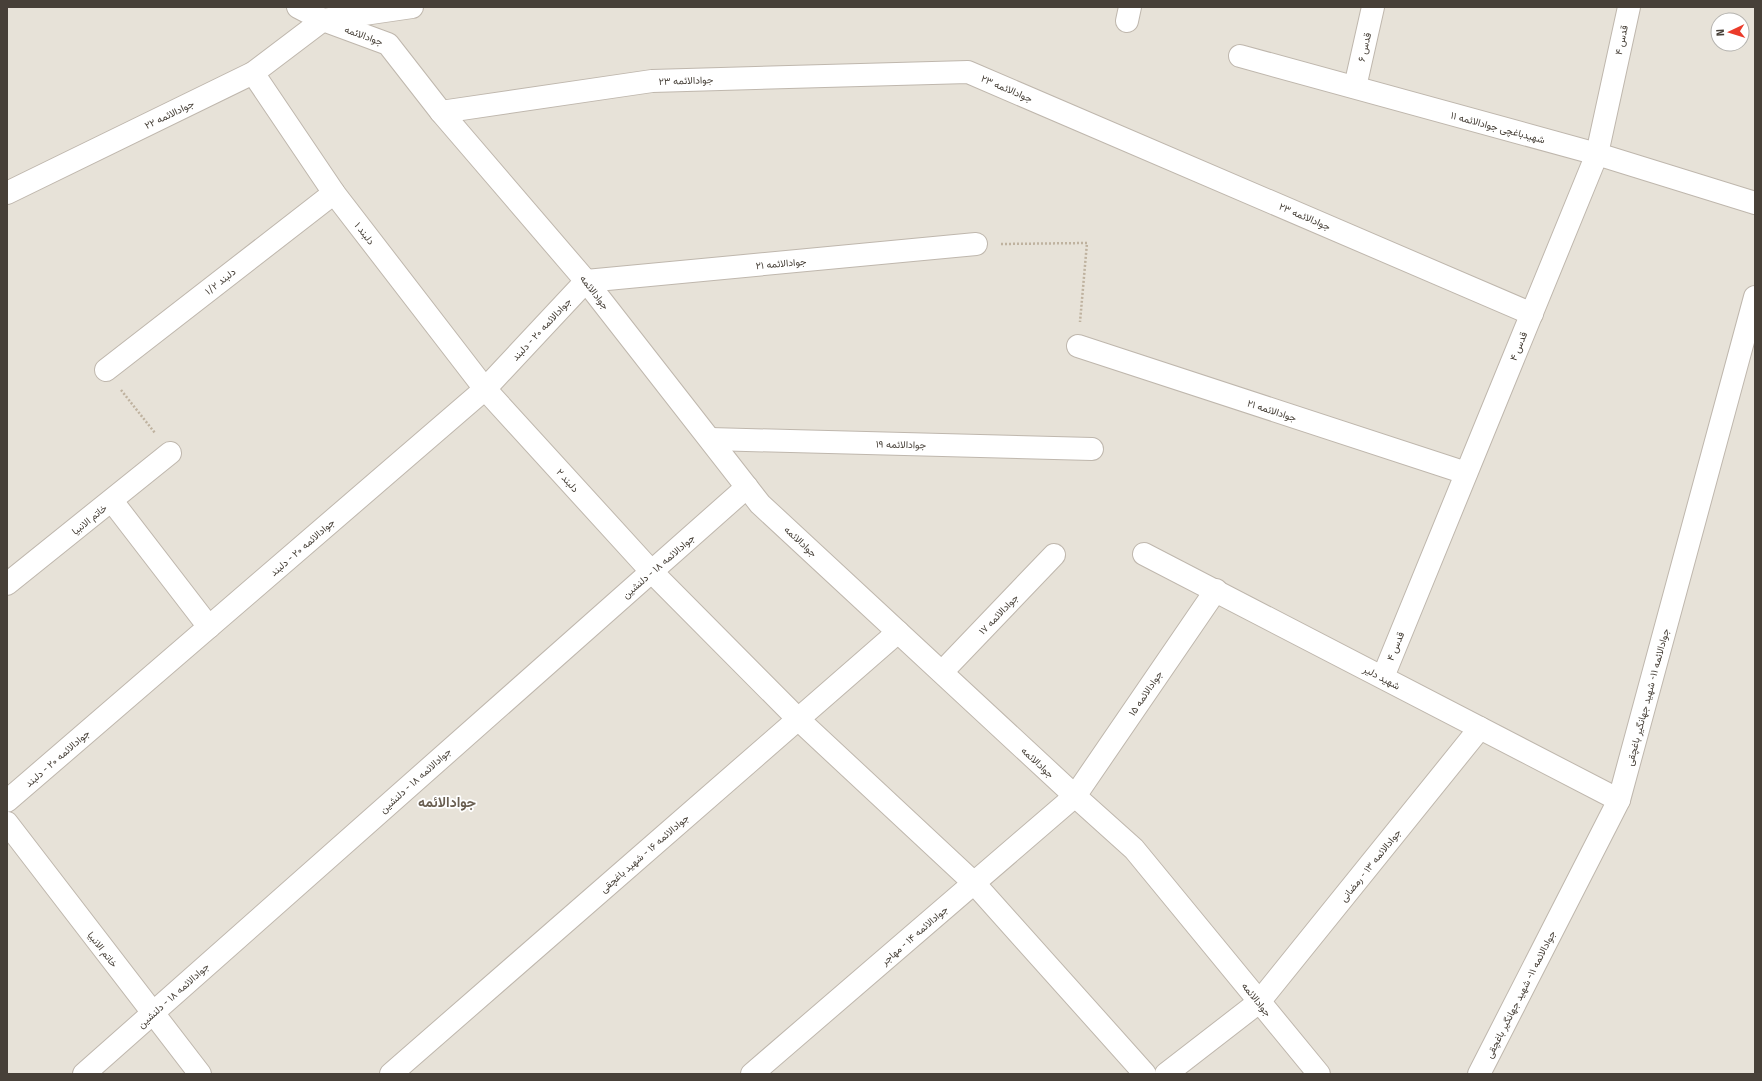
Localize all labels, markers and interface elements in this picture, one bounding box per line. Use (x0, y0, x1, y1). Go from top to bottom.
north arrow (1710, 12, 1750, 52)
street label: جوادالائمه (343, 23, 385, 49)
street label: قدس ۴ (1613, 24, 1631, 56)
text: N (1714, 29, 1727, 37)
street label: قدس ۶ (1356, 31, 1374, 63)
street label: جوادالائمه ۲۳ (979, 73, 1034, 105)
street label: جوادالائمه ۲۳ (658, 74, 714, 88)
street label: جوادالائمه ۲۲ (143, 98, 196, 132)
street label: شهیدباغچی جوادالائمه ۱۱ (1449, 110, 1546, 147)
street label: جوادالائمه ۲۳ (1277, 201, 1332, 233)
street label: دلبند ۱ (352, 220, 377, 247)
street label: جوادالائمه ۲۱ (755, 256, 807, 272)
street label: دلبند ۱/۲ (203, 266, 239, 298)
street label: جوادالائمه (577, 273, 612, 312)
street label: جوادالائمه ۲۰ - دلبند (510, 296, 574, 364)
street label: قدس ۴ (1508, 330, 1530, 363)
street label: جوادالائمه ۲۱ (1246, 397, 1298, 425)
street label: جوادالائمه ۱۹ (876, 439, 927, 451)
street label: دلبند ۲ (554, 466, 581, 495)
street label: خاتم الانبیا (70, 502, 110, 538)
street label: جوادالائمه ۲۰ - دلبند (268, 516, 338, 579)
street label: جوادالائمه (782, 524, 819, 560)
street label: جوادالائمه ۱۸ - دلنشین (620, 532, 697, 601)
street label: جوادالائمه ۱۷ (976, 592, 1021, 637)
street label: جوادالائمه ۱۱- شهید جهانگیر باغچقی (1624, 627, 1673, 767)
street label: قدس ۴ (1385, 630, 1407, 663)
street label: شهید دلیر (1360, 663, 1402, 693)
street label: جوادالائمه ۱۵ (1126, 669, 1165, 718)
street label: جوادالائمه ۲۰ - دلبند (23, 727, 93, 790)
street label: جوادالائمه ۱۸ - دلنشین (377, 745, 453, 815)
street label: جوادالائمه (1019, 745, 1056, 781)
district label: جوادالائمه (418, 794, 476, 810)
street label: جوادالائمه ۱۶ - شهید باغچقی (598, 812, 692, 896)
street label: جوادالائمه ۱۳ - رمضانی (1338, 827, 1404, 904)
street label: جوادالائمه ۱۴ - مهاجر (878, 903, 951, 969)
street label: جوادالائمه ۱۱- شهید جهانگیر باغچقی (1483, 928, 1559, 1061)
street label: خاتم الانبیا (85, 929, 120, 970)
street label: جوادالائمه ۱۸ - دلنشین (136, 960, 212, 1031)
street label: جوادالائمه (1239, 980, 1274, 1019)

